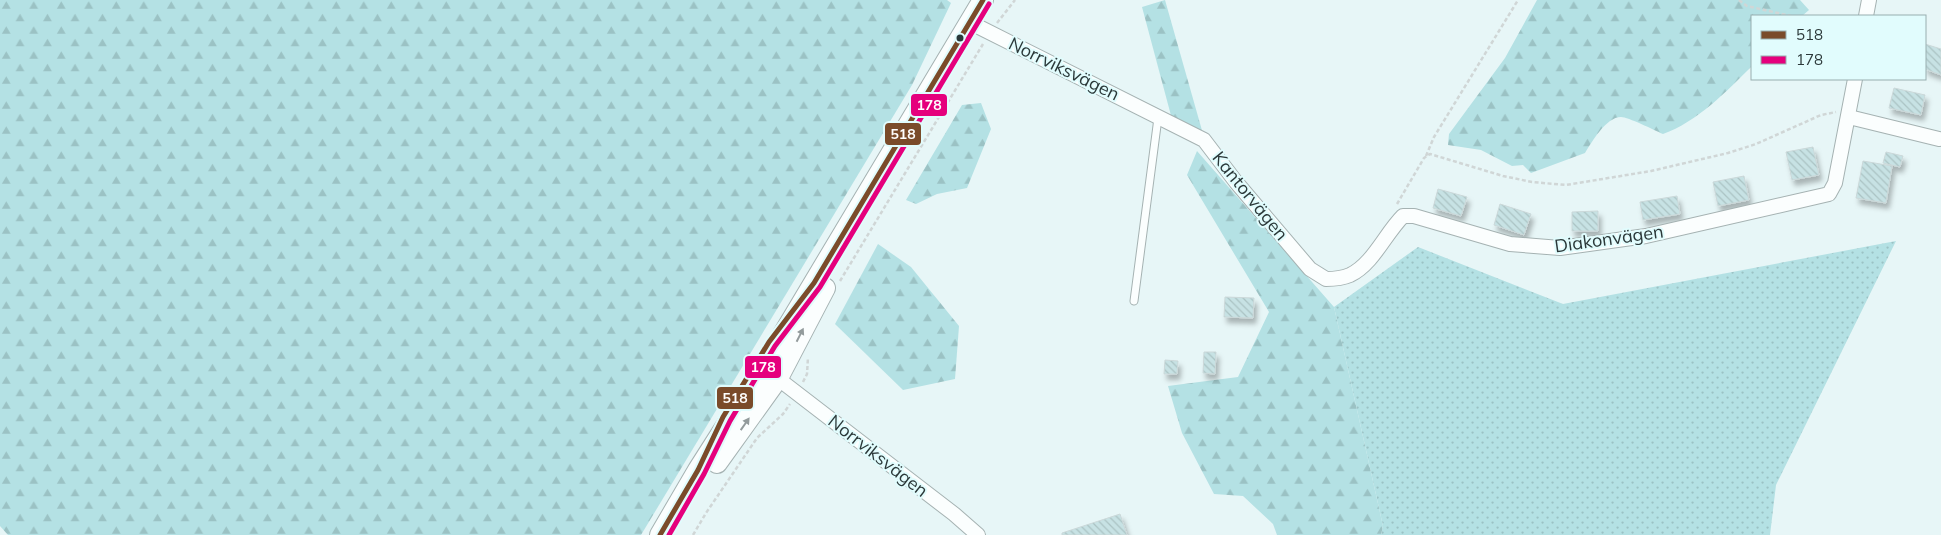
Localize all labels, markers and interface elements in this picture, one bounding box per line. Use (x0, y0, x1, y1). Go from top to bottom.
legend (1751, 15, 1926, 80)
text: 518 (1796, 25, 1823, 44)
street label: Norrviksvägen (1005, 32, 1123, 105)
unlabelled marker (955, 33, 965, 43)
text: 178 (1796, 50, 1823, 69)
line badge: 178 (910, 93, 948, 117)
text: 178 (916, 96, 942, 114)
line badge: 518 (884, 122, 922, 146)
text: 518 (890, 125, 916, 143)
street label: Kantorvägen (1208, 147, 1293, 245)
street label: Diakonvägen (1553, 219, 1665, 258)
one-way arrow (796, 328, 804, 342)
line badge: 178 (744, 355, 782, 379)
text: 178 (750, 358, 776, 376)
line badge: 518 (716, 386, 754, 410)
text: 518 (722, 389, 748, 407)
street label: Norrviksvägen (824, 409, 933, 502)
one-way arrow (740, 417, 750, 431)

